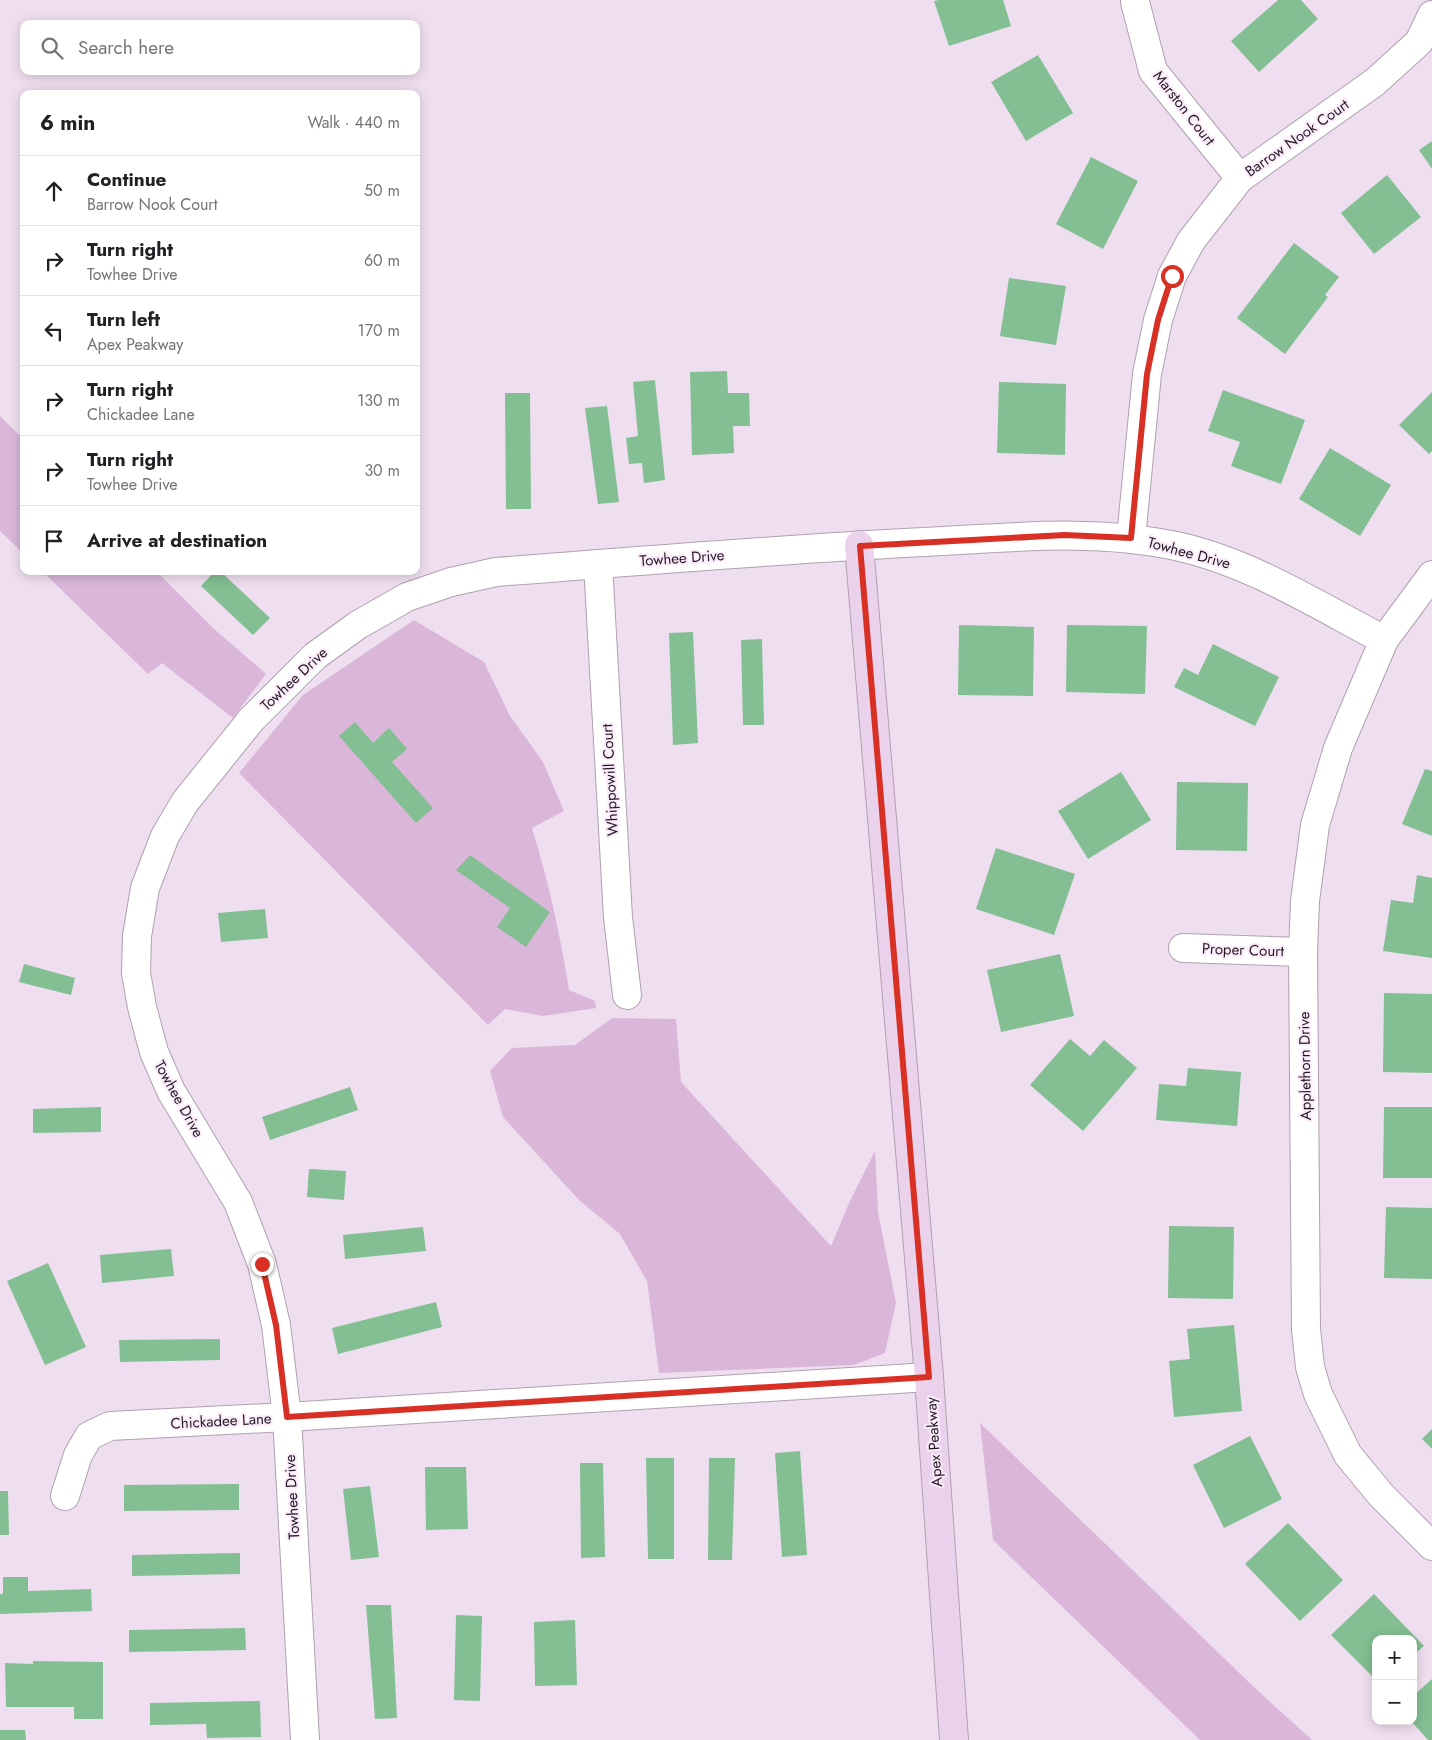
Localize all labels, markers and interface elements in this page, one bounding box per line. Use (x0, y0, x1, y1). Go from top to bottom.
search box (20, 20, 420, 75)
icon: search (38, 34, 66, 62)
text: Search here (78, 34, 174, 61)
street label: Marston Court (1148, 66, 1221, 150)
street label: Barrow Nook Court (1241, 94, 1354, 182)
text: 6 min (40, 108, 95, 138)
text: Walk · 440 m (307, 111, 400, 134)
text: Continue (87, 166, 166, 193)
icon: ahead (40, 177, 68, 205)
text: 50 m (364, 179, 400, 202)
text: Barrow Nook Court (87, 193, 218, 216)
text: Turn right (87, 236, 173, 263)
icon: right (40, 247, 68, 275)
text: 60 m (364, 249, 400, 272)
text: Towhee Drive (87, 263, 177, 286)
route start (1161, 265, 1184, 288)
text: Turn left (87, 306, 160, 333)
icon: left (40, 317, 68, 345)
text: 170 m (358, 319, 400, 342)
text: Apex Peakway (87, 333, 183, 356)
text: Turn right (87, 376, 173, 403)
icon: right (40, 387, 68, 415)
text: 130 m (357, 389, 400, 412)
text: Chickadee Lane (87, 403, 195, 426)
text: Turn right (87, 446, 173, 473)
icon: right (40, 457, 68, 485)
text: 30 m (364, 459, 400, 482)
text: Towhee Drive (87, 473, 177, 496)
icon: arrive (40, 527, 68, 555)
text: Arrive at destination (87, 527, 267, 554)
street label: Towhee Drive (1145, 531, 1233, 575)
street label: Towhee Drive (639, 544, 725, 572)
street label: Towhee Drive (255, 642, 333, 716)
street label: Whippowill Court (596, 723, 624, 837)
street label: Proper Court (1202, 938, 1285, 962)
street label: Applethorn Drive (1293, 1011, 1317, 1121)
street label: Towhee Drive (149, 1057, 209, 1142)
route end (251, 1253, 274, 1276)
street label: Apex Peakway (920, 1396, 948, 1488)
street label: Chickadee Lane (170, 1407, 272, 1435)
street label: Towhee Drive (279, 1454, 305, 1540)
map controls (1372, 1635, 1417, 1725)
button: + (1372, 1635, 1417, 1680)
button: − (1372, 1680, 1417, 1725)

